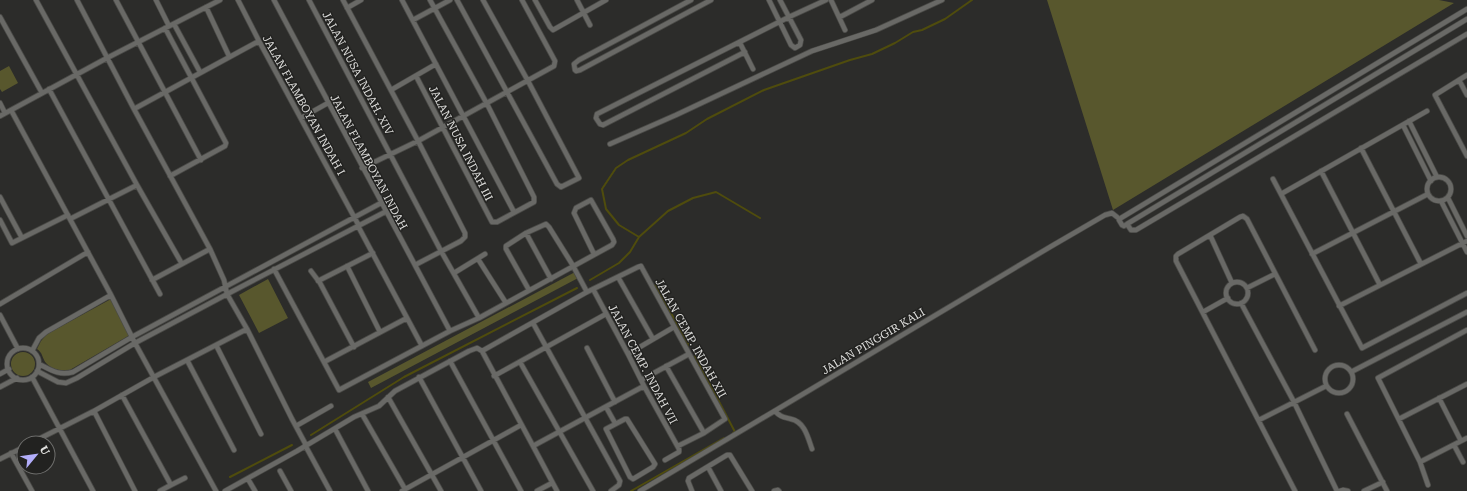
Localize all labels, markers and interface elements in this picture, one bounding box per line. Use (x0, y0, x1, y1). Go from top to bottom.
street label: JALAN NUSA INDAH. XIV (319, 9, 396, 138)
street label: JALAN FLAMBOYAN INDAH I (260, 33, 348, 178)
street label: JALAN NUSA INDAH III (426, 83, 495, 203)
street label: JALAN FLAMBOYAN INDAH (327, 92, 410, 232)
street label: JALAN CEMP. INDAH XII (652, 276, 729, 400)
street label: JALAN CEMP. INDAH VII (605, 302, 680, 426)
street label: JALAN PINGGIR KALI (819, 305, 927, 377)
north arrow (16, 435, 56, 475)
text: U (37, 444, 52, 458)

